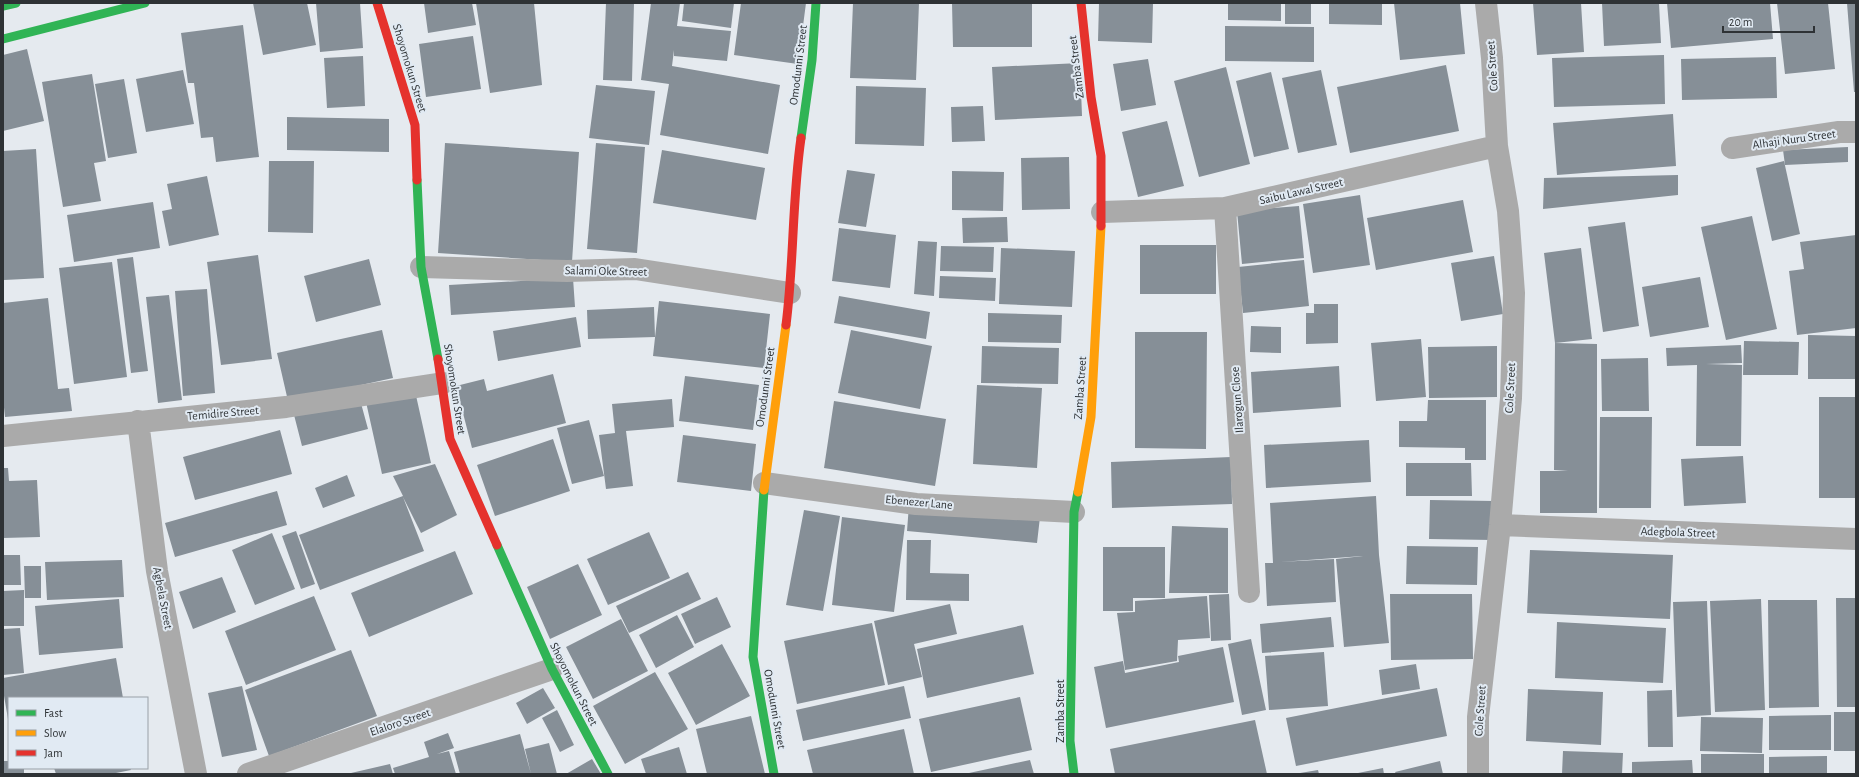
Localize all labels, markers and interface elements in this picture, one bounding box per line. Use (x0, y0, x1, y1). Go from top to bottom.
scale bar (1723, 8, 1814, 34)
text: 20 m (1729, 16, 1752, 28)
street label: Shoyomokun Street (390, 22, 429, 114)
street label: Omodunni Street (787, 24, 809, 106)
street label: Zamba Street (1066, 35, 1086, 99)
street label: Cole Street (1484, 40, 1500, 92)
street label: Alhaji Nuru Street (1752, 127, 1837, 152)
street label: Saibu Lawal Street (1258, 176, 1344, 206)
street label: Salami Oke Street (565, 264, 648, 278)
street label: Shoyomokun Street (441, 343, 468, 436)
street label: Omodunni Street (753, 346, 777, 428)
street label: Zamba Street (1072, 356, 1088, 420)
street label: Cole Street (1503, 362, 1517, 414)
street label: Ilarogun Close (1229, 366, 1245, 434)
street label: Temidire Street (187, 404, 259, 422)
street label: Ebenezer Lane (885, 493, 953, 511)
street label: Adegbola Street (1640, 525, 1716, 539)
street label: Agbela Street (151, 566, 175, 630)
street label: Shoyomokun Street (547, 640, 600, 728)
street label: Omodunni Street (762, 668, 788, 750)
street label: Zamba Street (1054, 679, 1066, 743)
street label: Cole Street (1472, 685, 1488, 737)
legend (8, 697, 148, 769)
street label: Elaloro Street (368, 706, 432, 738)
text: Fast (44, 707, 63, 719)
text: Slow (44, 727, 66, 739)
text: Jam (44, 747, 63, 759)

